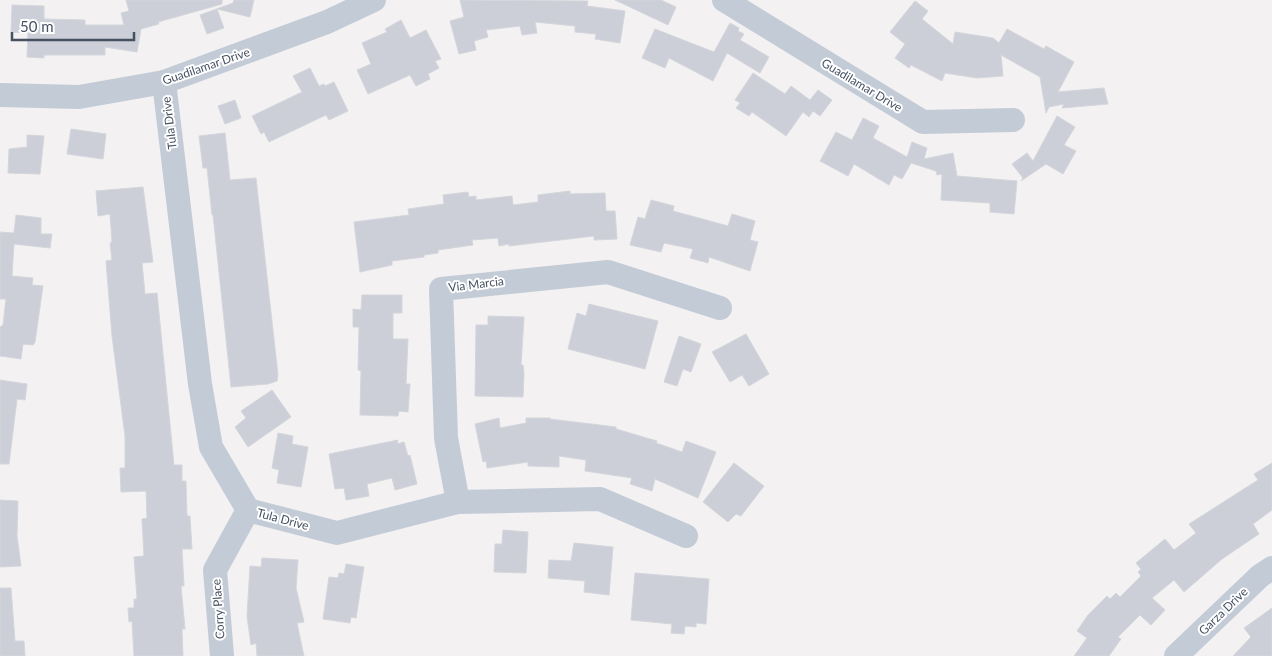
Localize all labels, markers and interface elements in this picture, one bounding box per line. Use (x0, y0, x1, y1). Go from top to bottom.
scale bar (12, 10, 135, 42)
text: 50 m (20, 17, 54, 35)
street label: Guadilamar Drive (160, 44, 252, 88)
street label: Guadilamar Drive (819, 55, 905, 115)
street label: Tula Drive (158, 96, 180, 150)
street label: Via Marcia (447, 273, 505, 295)
street label: Tula Drive (255, 505, 311, 533)
street label: Corry Place (208, 578, 228, 640)
street label: Garza Drive (1195, 584, 1251, 638)

